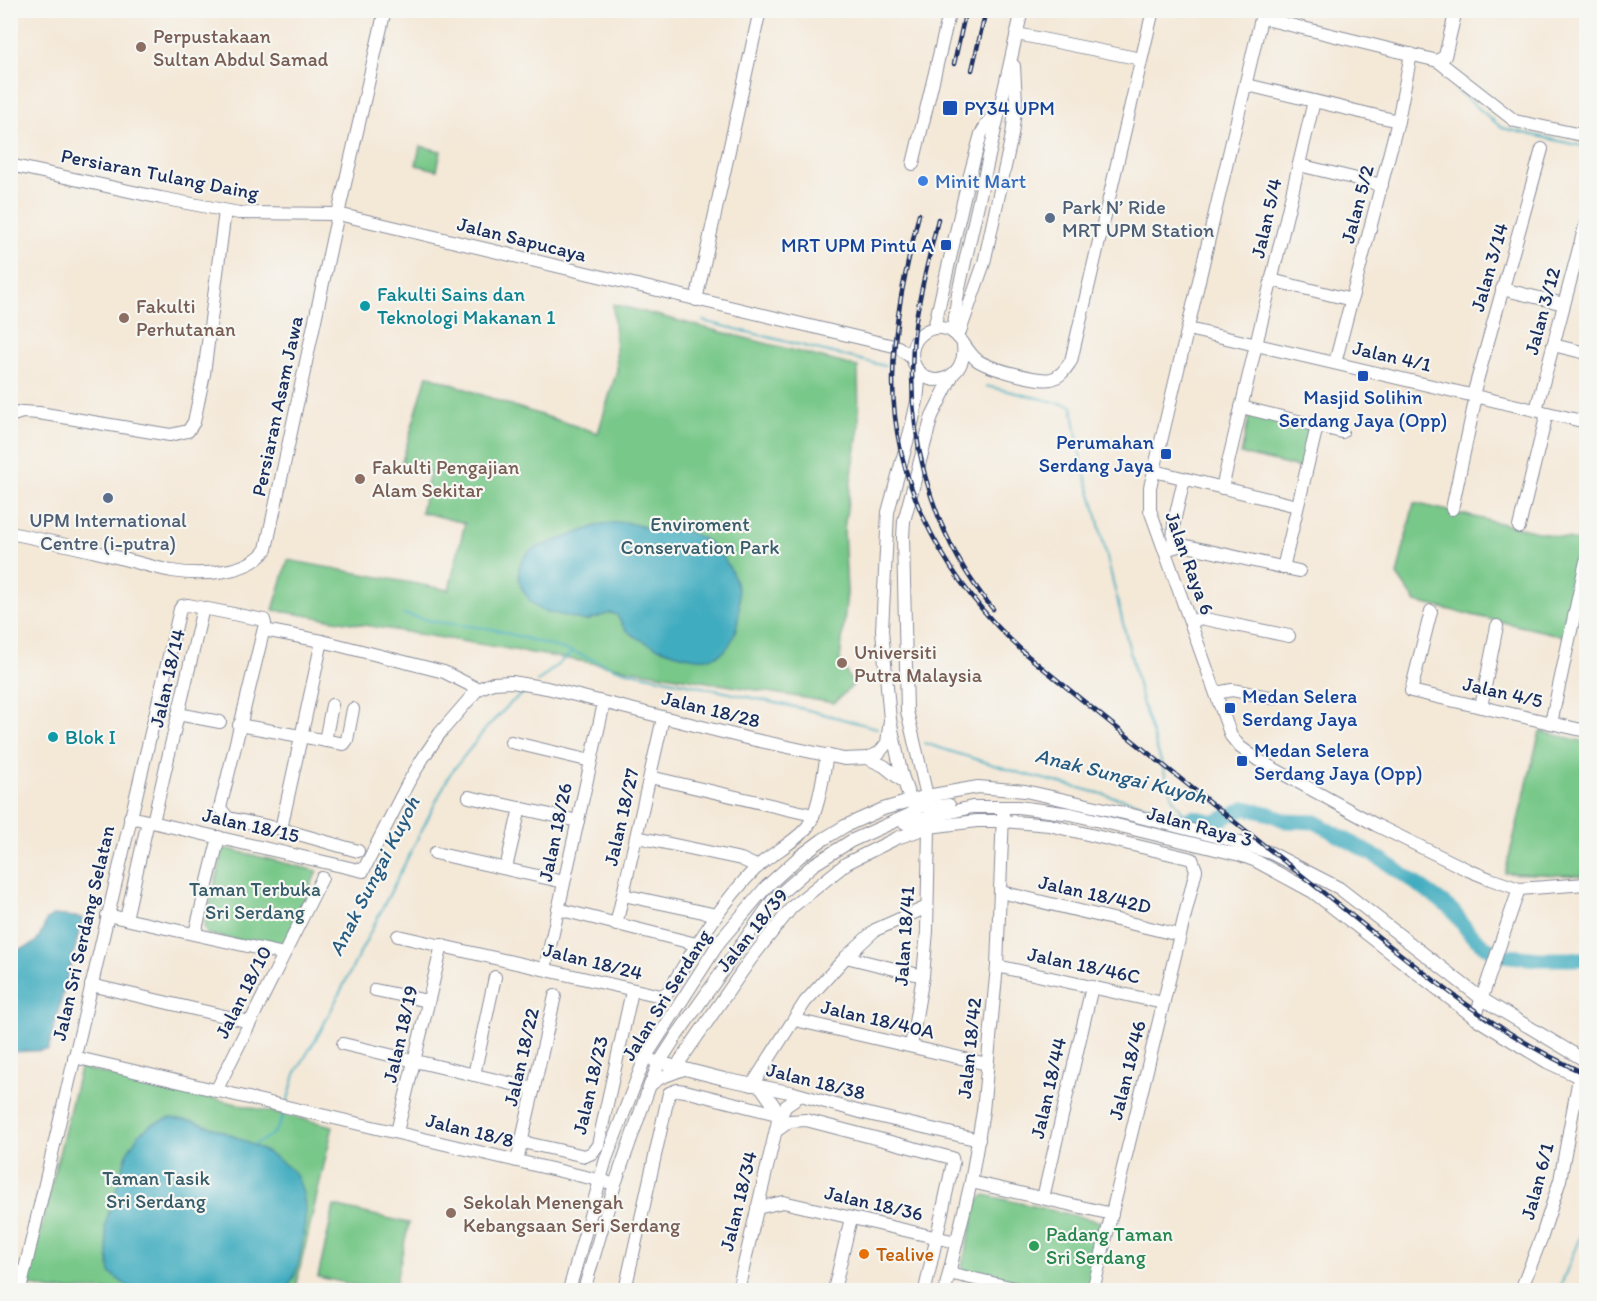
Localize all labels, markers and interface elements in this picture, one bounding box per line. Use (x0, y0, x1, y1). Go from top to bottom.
place label: Perpustakaan Sultan Abdul Samad (153, 24, 329, 71)
marker: Perpustakaan Sultan Abdul Samad (134, 40, 148, 54)
place label: PY34 UPM (964, 96, 1055, 120)
marker: PY34 UPM (941, 99, 959, 117)
street label: Persiaran Tulang Daing (59, 143, 262, 205)
street label: Jalan 5/2 (1335, 162, 1379, 246)
place label: Minit Mart (935, 169, 1026, 193)
marker: Minit Mart (916, 174, 930, 188)
street label: Jalan 5/4 (1245, 176, 1287, 260)
place label: Park N’ Ride MRT UPM Station (1062, 195, 1214, 242)
street label: Jalan Sapucaya (455, 211, 590, 267)
marker: Park N’ Ride MRT UPM Station (1043, 211, 1057, 225)
street label: Jalan 3/14 (1465, 220, 1513, 314)
place label: MRT UPM Pintu A (781, 233, 934, 257)
marker: MRT UPM Pintu A (939, 238, 953, 252)
street label: Jalan 3/12 (1519, 264, 1565, 357)
place label: Fakulti Sains dan Teknologi Makanan 1 (377, 282, 556, 329)
place label: Fakulti Perhutanan (136, 294, 236, 341)
marker: Fakulti Sains dan Teknologi Makanan 1 (358, 299, 372, 313)
marker: Fakulti Perhutanan (117, 311, 131, 325)
street label: Persiaran Asam Jawa (246, 313, 308, 498)
street label: Jalan 4/1 (1350, 335, 1434, 377)
marker: Masjid Solihin Serdang Jaya (Opp) (1356, 369, 1370, 383)
place label: Masjid Solihin Serdang Jaya (Opp) (1279, 385, 1447, 432)
place label: Perumahan Serdang Jaya (1039, 430, 1155, 477)
marker: Perumahan Serdang Jaya (1159, 447, 1173, 461)
place label: Fakulti Pengajian Alam Sekitar (372, 455, 519, 502)
marker: Fakulti Pengajian Alam Sekitar (353, 472, 367, 486)
marker: UPM International Centre (i-putra) (101, 491, 115, 505)
place label: UPM International Centre (i-putra) (29, 508, 187, 555)
street label: Jalan Raya 6 (1160, 508, 1220, 618)
park label: Enviroment Conservation Park (621, 512, 779, 559)
street label: Jalan 18/14 (144, 626, 190, 730)
place label: Universiti Putra Malaysia (854, 640, 983, 687)
marker: Universiti Putra Malaysia (835, 656, 849, 670)
street label: Jalan 4/5 (1461, 671, 1545, 713)
place label: Medan Selera Serdang Jaya (1242, 684, 1358, 731)
street label: Jalan 18/28 (659, 685, 763, 733)
marker: Medan Selera Serdang Jaya (1223, 701, 1237, 715)
place label: Blok I (65, 725, 116, 749)
marker: Blok I (46, 730, 60, 744)
place label: Medan Selera Serdang Jaya (Opp) (1254, 738, 1423, 785)
water label: Anak Sungai Kuyoh (1033, 742, 1210, 809)
marker: Medan Selera Serdang Jaya (Opp) (1235, 754, 1249, 768)
street label: Jalan 18/27 (598, 766, 644, 868)
street label: Jalan 18/26 (533, 781, 577, 883)
water label: Anak Sungai Kuyoh (323, 791, 425, 960)
street label: Jalan Raya 3 (1145, 800, 1256, 852)
street label: Jalan 18/15 (200, 802, 302, 848)
street label: Jalan Sri Serdang Selatan (47, 823, 119, 1043)
street label: Jalan 18/42D (1036, 869, 1154, 919)
park label: Taman Terbuka Sri Serdang (189, 877, 321, 924)
street label: Jalan 18/39 (711, 883, 793, 977)
street label: Jalan 18/41 (889, 885, 919, 987)
street label: Jalan Sri Serdang (616, 924, 716, 1065)
street label: Jalan 18/24 (541, 937, 645, 985)
street label: Jalan 18/46C (1025, 941, 1143, 989)
street label: Jalan 18/10 (209, 942, 277, 1042)
street label: Jalan 18/19 (377, 983, 423, 1085)
street label: Jalan 18/40A (819, 994, 938, 1044)
street label: Jalan 18/42 (952, 996, 986, 1100)
street label: Jalan 18/22 (498, 1005, 544, 1108)
street label: Jalan 18/46 (1103, 1018, 1151, 1122)
street label: Jalan 18/23 (567, 1033, 613, 1137)
street label: Jalan 18/44 (1025, 1035, 1071, 1141)
street label: Jalan 18/38 (764, 1057, 868, 1105)
street label: Jalan 18/8 (423, 1107, 517, 1153)
street label: Jalan 6/1 (1515, 1140, 1559, 1222)
street label: Jalan 18/34 (714, 1149, 762, 1253)
park label: Taman Tasik Sri Serdang (102, 1166, 210, 1213)
street label: Jalan 18/36 (822, 1180, 926, 1226)
place label: Sekolah Menengah Kebangsaan Seri Serdang (463, 1190, 681, 1237)
marker: Sekolah Menengah Kebangsaan Seri Serdang (444, 1206, 458, 1220)
place label: Padang Taman Sri Serdang (1046, 1222, 1173, 1269)
marker: Padang Taman Sri Serdang (1027, 1239, 1041, 1253)
place label: Tealive (876, 1242, 934, 1266)
marker: Tealive (857, 1247, 871, 1261)

